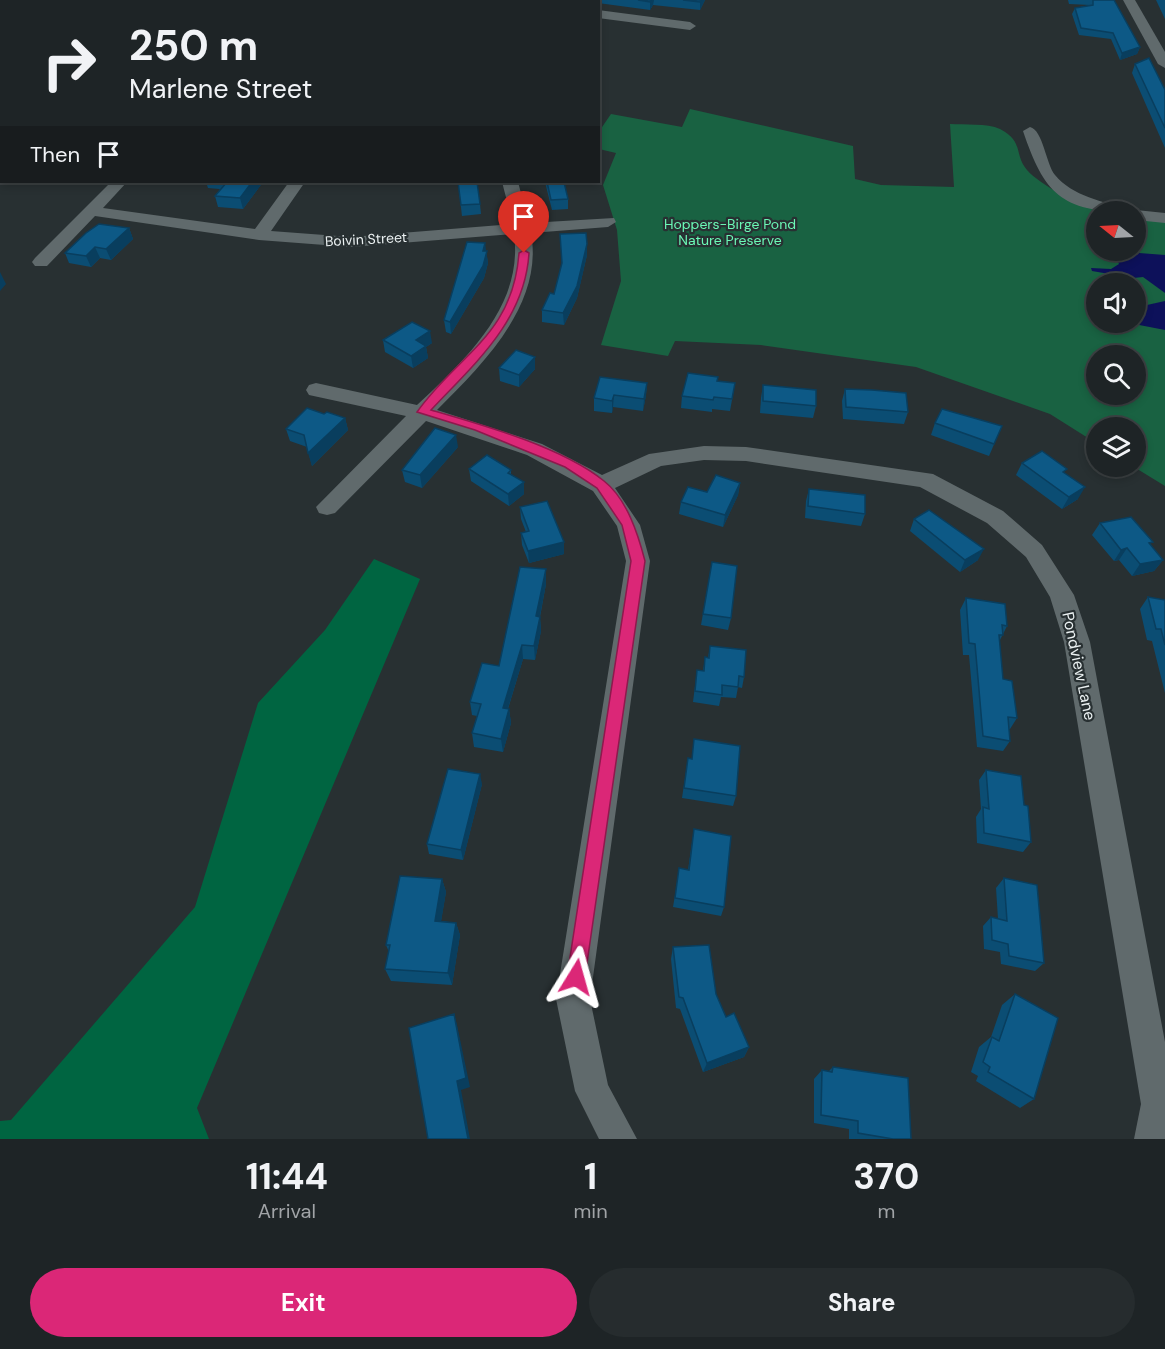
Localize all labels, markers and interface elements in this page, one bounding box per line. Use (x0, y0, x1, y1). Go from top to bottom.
text: 250 m (129, 18, 258, 73)
icon: right (30, 24, 108, 102)
text: Marlene Street (129, 71, 312, 106)
icon: arrive (92, 138, 125, 171)
text: Then (30, 140, 80, 169)
pin (498, 191, 549, 253)
icon: arrive (507, 200, 540, 233)
north arrow (1086, 201, 1146, 261)
map controls (1086, 201, 1146, 477)
park label: Hoppers-Birge Pond Nature Preserve (664, 215, 796, 249)
street label: Boivin Street (324, 228, 408, 250)
button: sound (1086, 273, 1146, 333)
button: search (1086, 345, 1146, 405)
button: layers (1086, 417, 1146, 477)
street label: Pondview Lane (1057, 610, 1101, 722)
position arrow (544, 945, 608, 1009)
text: 11:44 (246, 1153, 328, 1200)
text: 1 (584, 1153, 597, 1200)
text: 370 (853, 1153, 919, 1200)
text: Arrival (258, 1198, 316, 1224)
text: min (574, 1198, 608, 1224)
text: m (877, 1198, 895, 1224)
button: Exit (30, 1268, 577, 1337)
button: Share (589, 1268, 1135, 1337)

